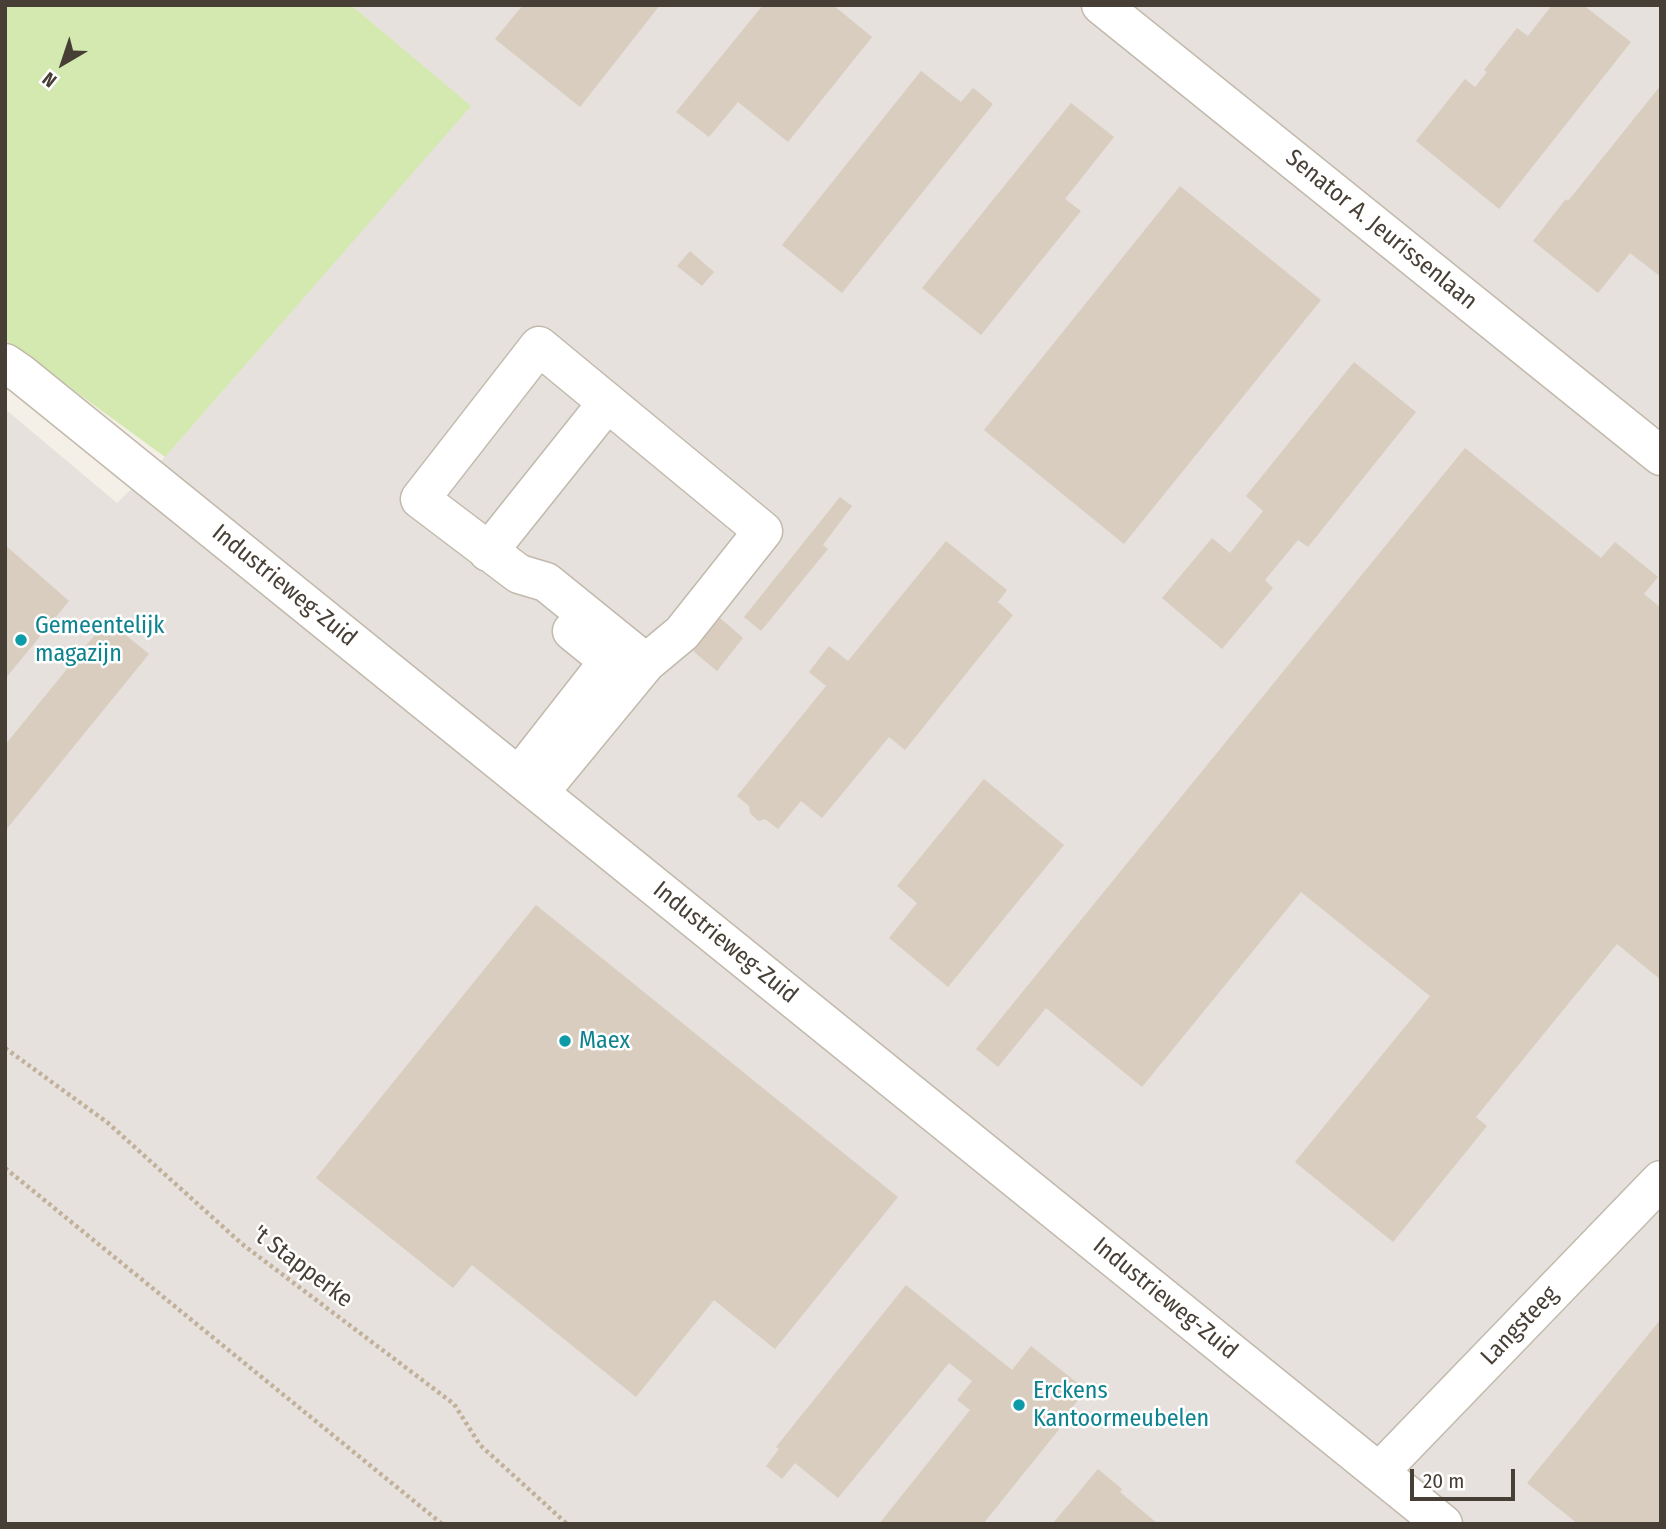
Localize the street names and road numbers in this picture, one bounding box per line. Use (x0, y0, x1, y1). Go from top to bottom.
street label: Senator A. Jeurissenlaan (1279, 144, 1483, 316)
street label: Industrieweg-Zuid (206, 519, 362, 653)
street label: Industrieweg-Zuid (647, 876, 803, 1010)
street label: 't Stapperke (246, 1220, 358, 1314)
street label: Industrieweg-Zuid (1087, 1232, 1243, 1366)
street label: Langsteeg (1475, 1280, 1565, 1372)

